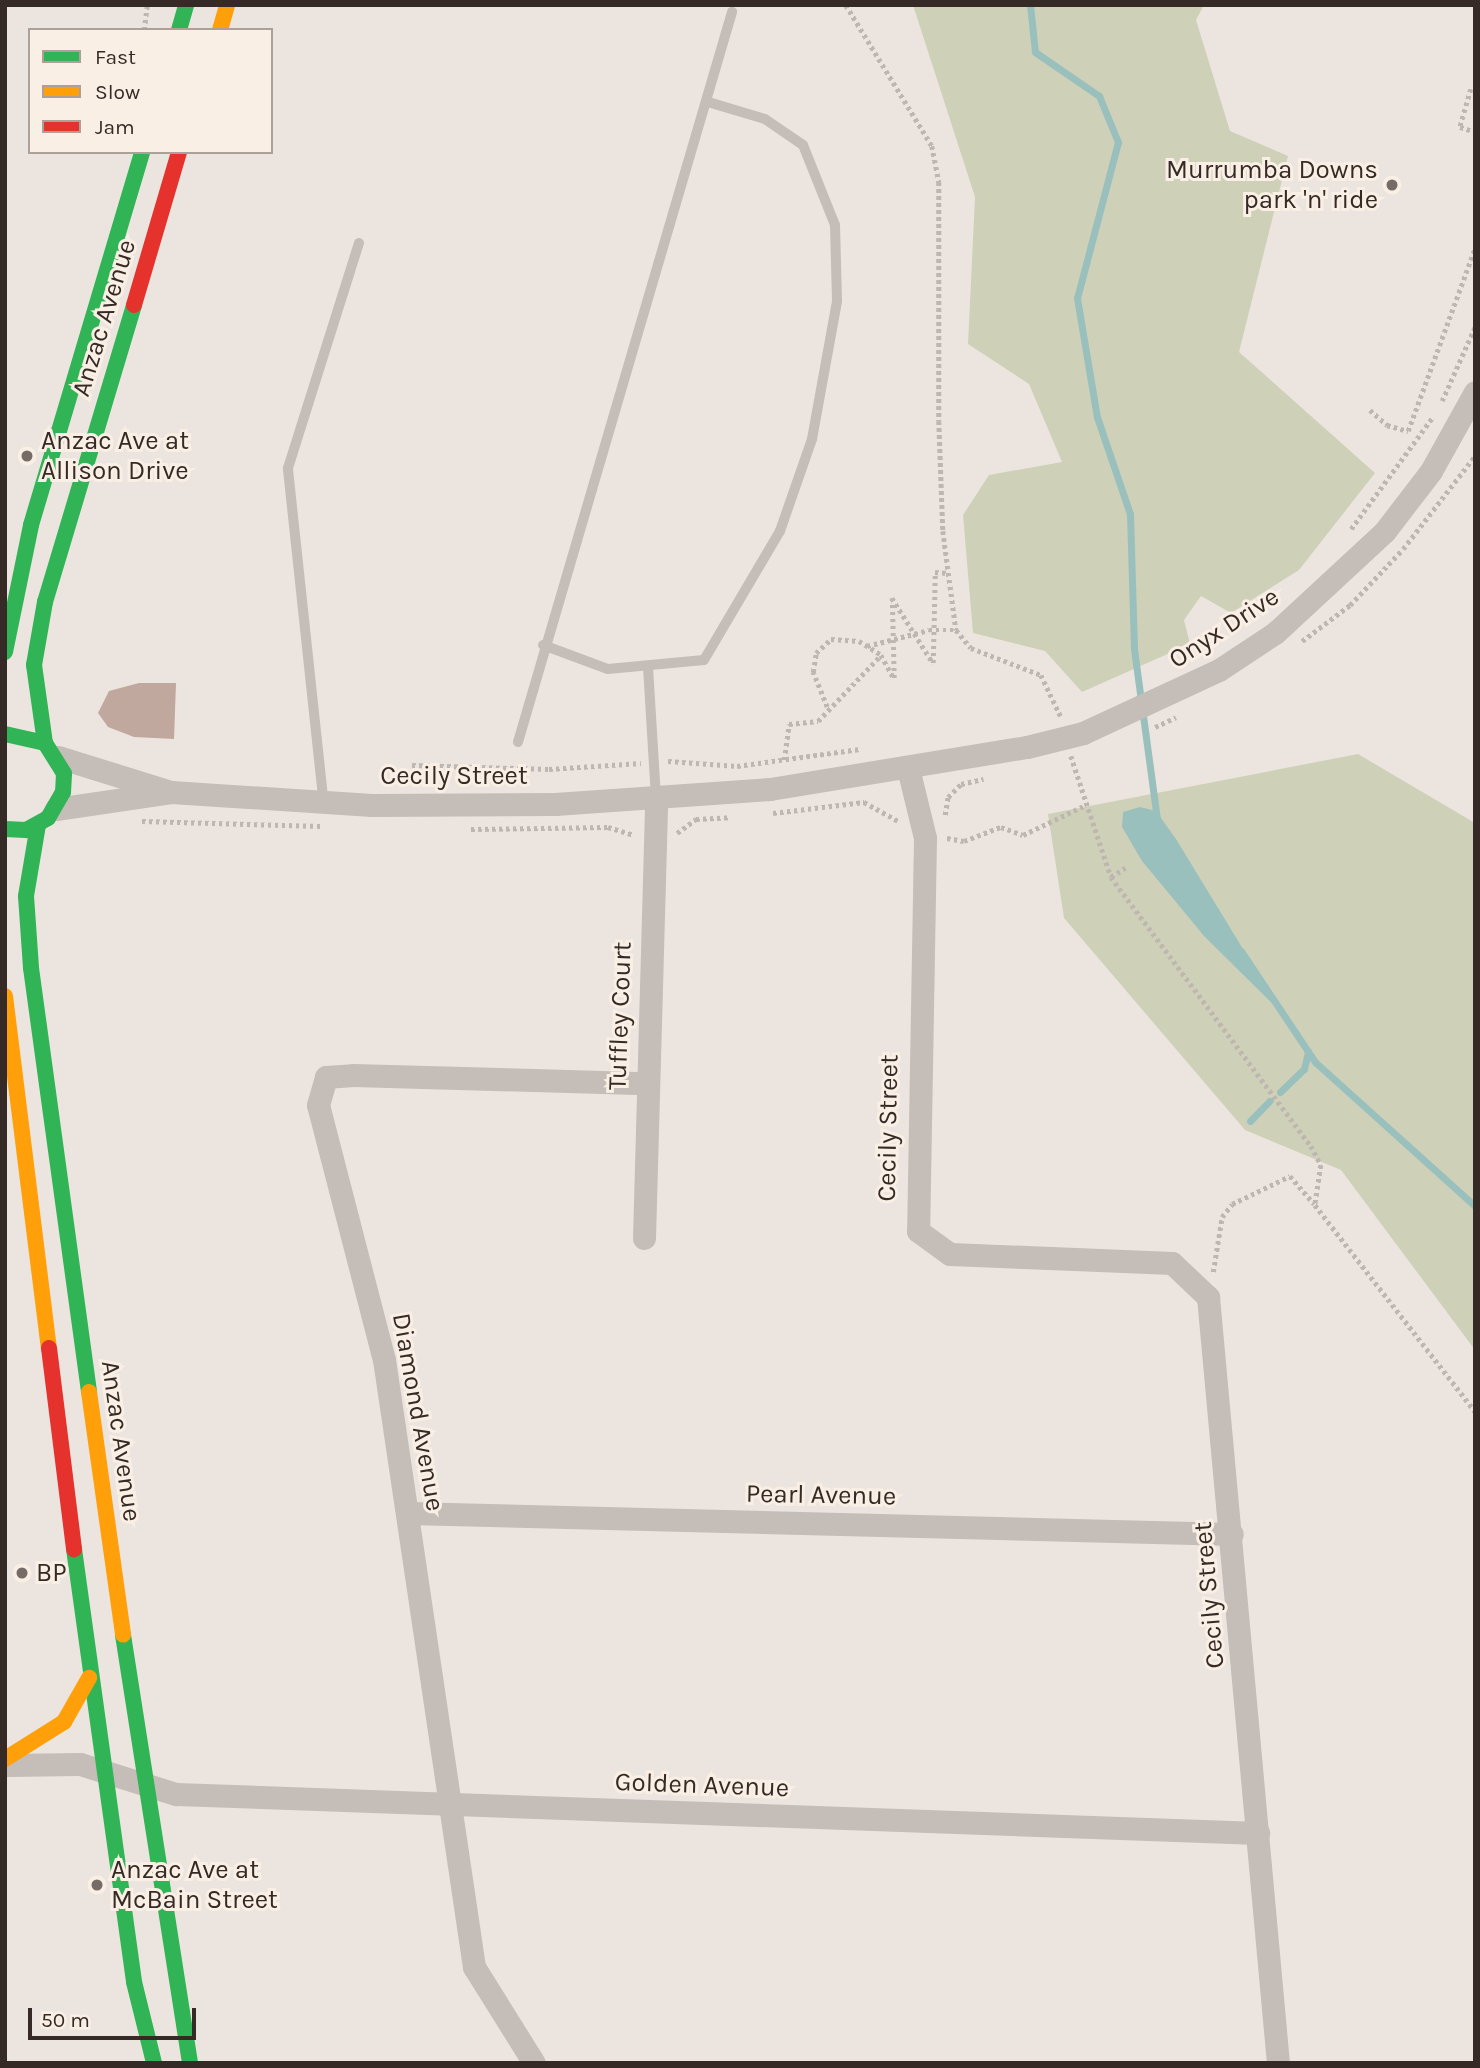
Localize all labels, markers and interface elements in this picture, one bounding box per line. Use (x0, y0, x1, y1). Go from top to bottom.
legend (28, 28, 273, 154)
text: Fast (95, 45, 136, 69)
text: Slow (95, 80, 140, 104)
text: Jam (95, 115, 135, 139)
place label: Murrumba Downs park 'n' ride (1166, 154, 1378, 216)
marker: Murrumba Downs park 'n' ride (1384, 177, 1400, 193)
street label: Anzac Avenue (65, 236, 143, 400)
place label: Anzac Ave at Allison Drive (41, 425, 189, 486)
marker: Anzac Ave at Allison Drive (19, 448, 35, 464)
street label: Onyx Drive (1163, 581, 1285, 675)
street label: Cecily Street (380, 760, 528, 792)
street label: Tuffley Court (602, 941, 638, 1091)
street label: Cecily Street (871, 1054, 905, 1202)
street label: Diamond Avenue (385, 1311, 451, 1513)
street label: Anzac Avenue (94, 1358, 148, 1524)
street label: Pearl Avenue (746, 1478, 896, 1512)
street label: Cecily Street (1187, 1520, 1231, 1670)
place label: BP (36, 1557, 67, 1589)
marker: BP (14, 1565, 30, 1581)
street label: Golden Avenue (614, 1766, 790, 1804)
place label: Anzac Ave at McBain Street (111, 1854, 278, 1916)
marker: Anzac Ave at McBain Street (89, 1877, 105, 1893)
scale bar (32, 1994, 200, 2038)
text: 50 m (41, 2008, 90, 2032)

